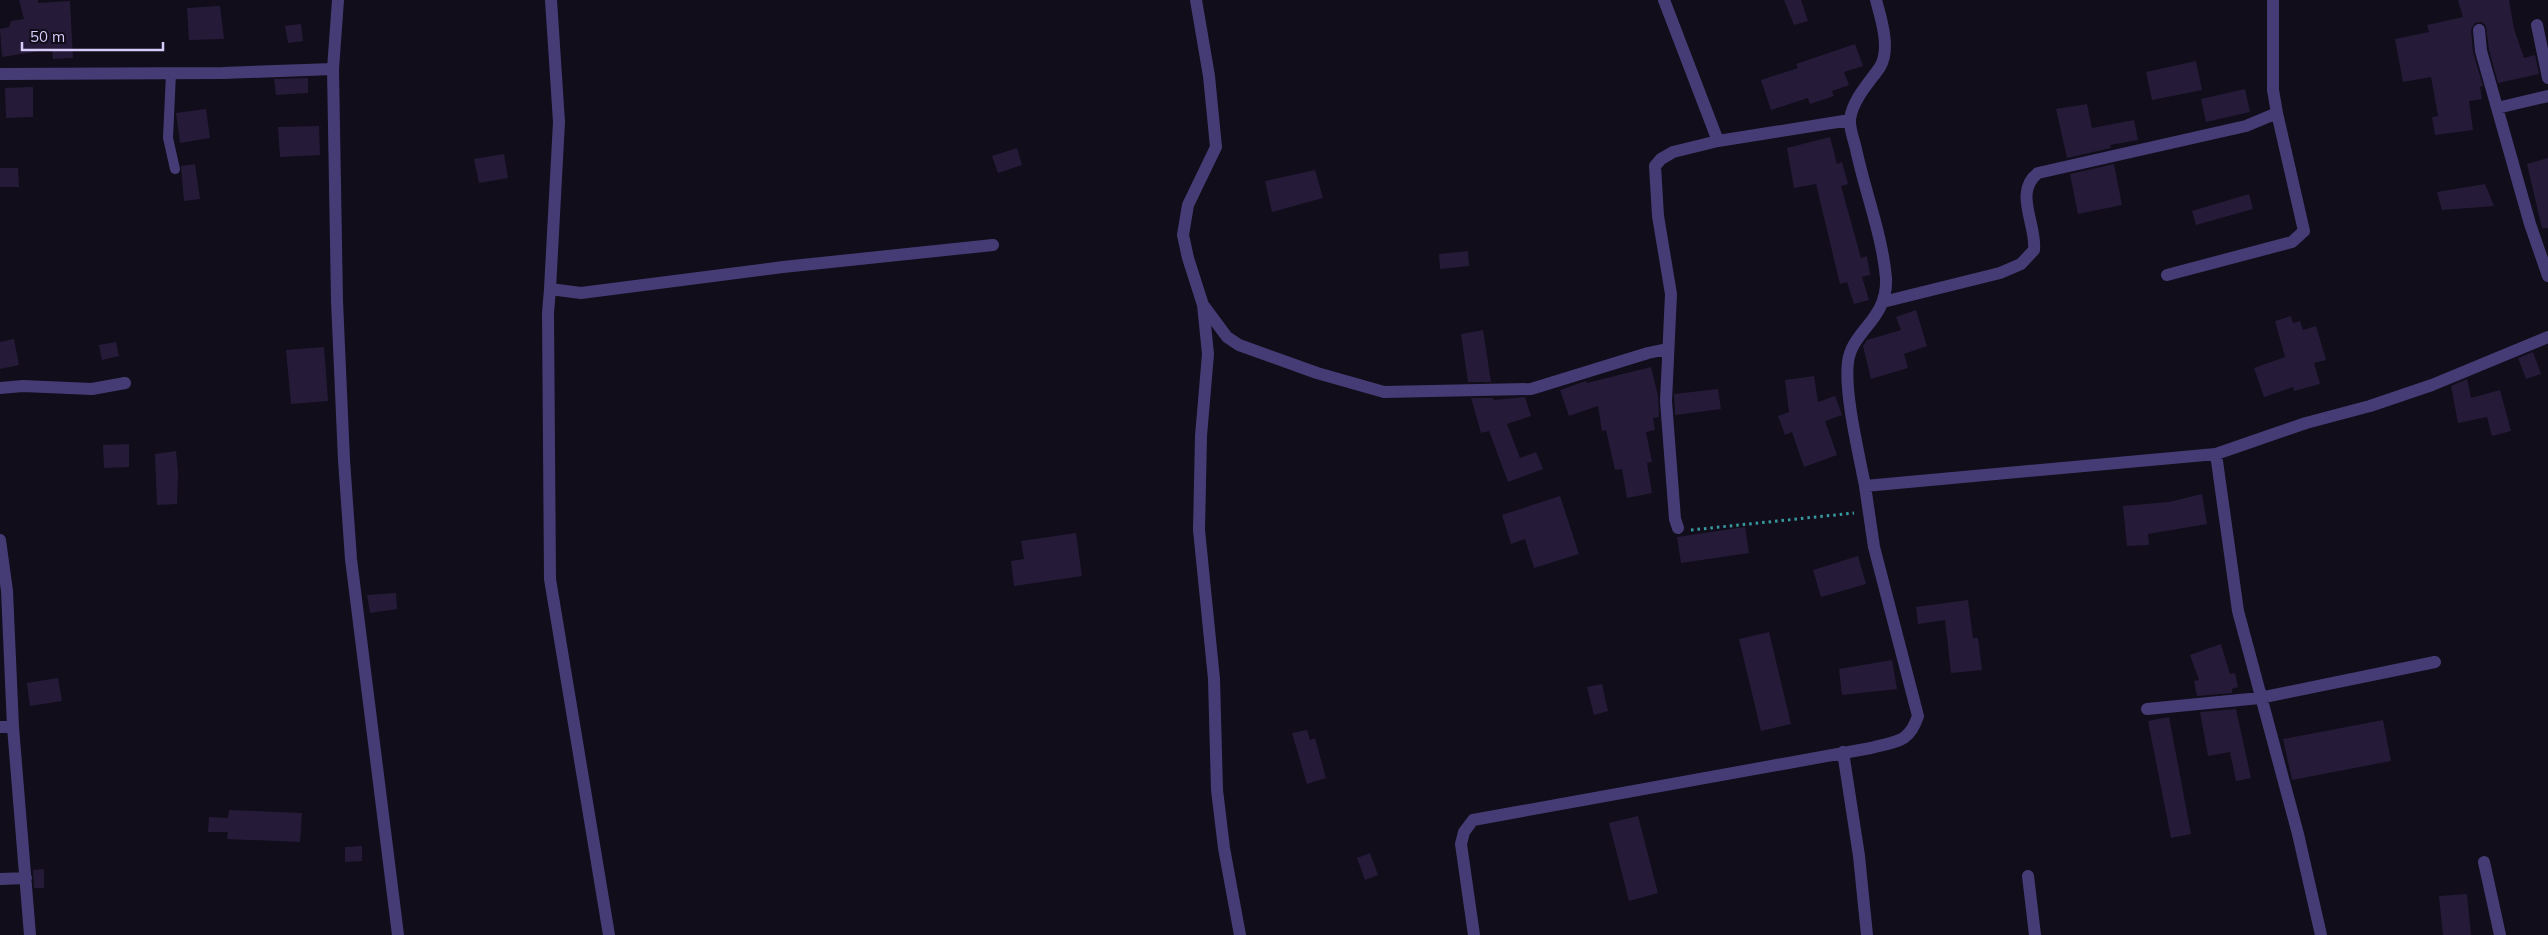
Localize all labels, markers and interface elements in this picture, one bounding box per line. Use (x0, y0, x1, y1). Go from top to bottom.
scale bar (22, 20, 164, 52)
text: 50 m (30, 27, 65, 46)

